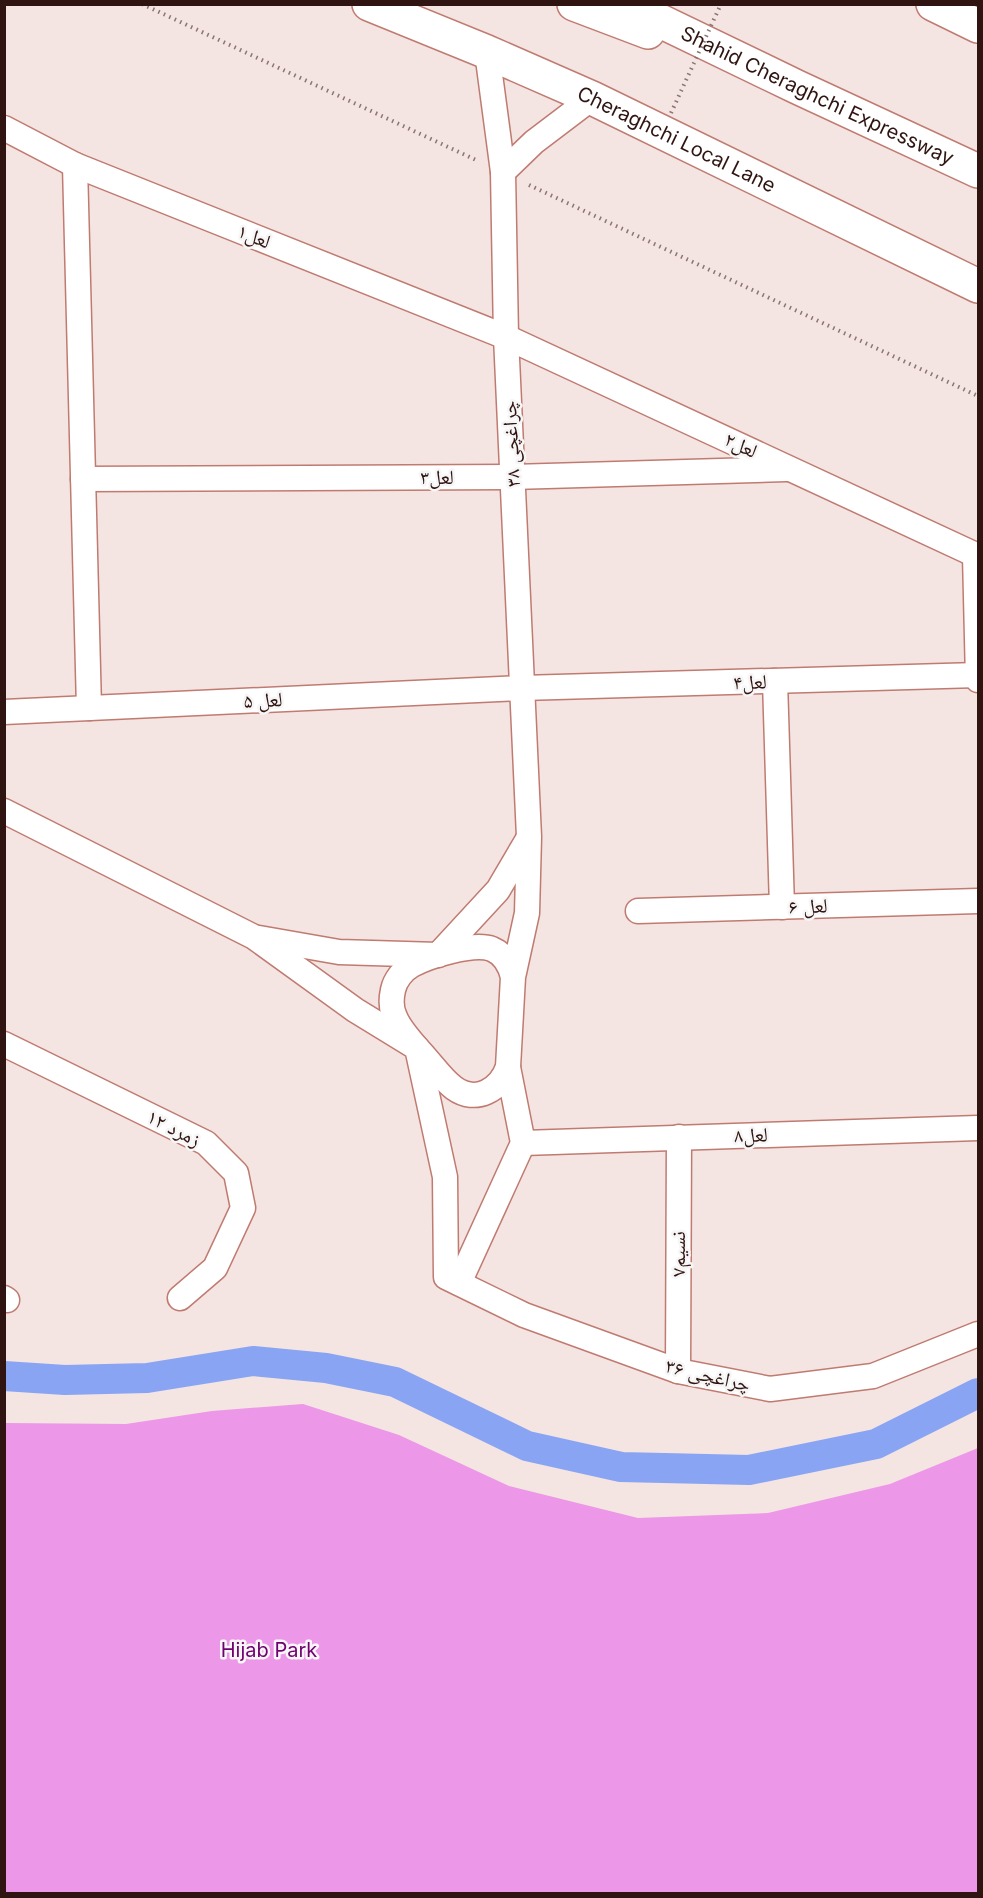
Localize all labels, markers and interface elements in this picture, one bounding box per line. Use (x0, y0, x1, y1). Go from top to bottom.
street label: Shahid Cheraghchi Expressway (677, 21, 958, 170)
street label: Cheraghchi Local Lane (574, 81, 779, 198)
street label: لعل۱ (234, 219, 274, 253)
street label: چراغچی ۳۸ (497, 400, 525, 488)
street label: لعل۲ (721, 427, 761, 463)
street label: لعل۳ (420, 465, 454, 489)
street label: لعل۴ (733, 669, 767, 695)
street label: لعل ۵ (243, 687, 283, 713)
street label: لعل ۶ (788, 893, 828, 919)
street label: زمرد ۱۲ (143, 1104, 205, 1152)
street label: لعل۸ (734, 1122, 768, 1148)
street label: نسیم۷ (666, 1231, 692, 1277)
street label: چراغچی ۳۶ (663, 1354, 753, 1396)
park label: Hijab Park (221, 1638, 317, 1662)

